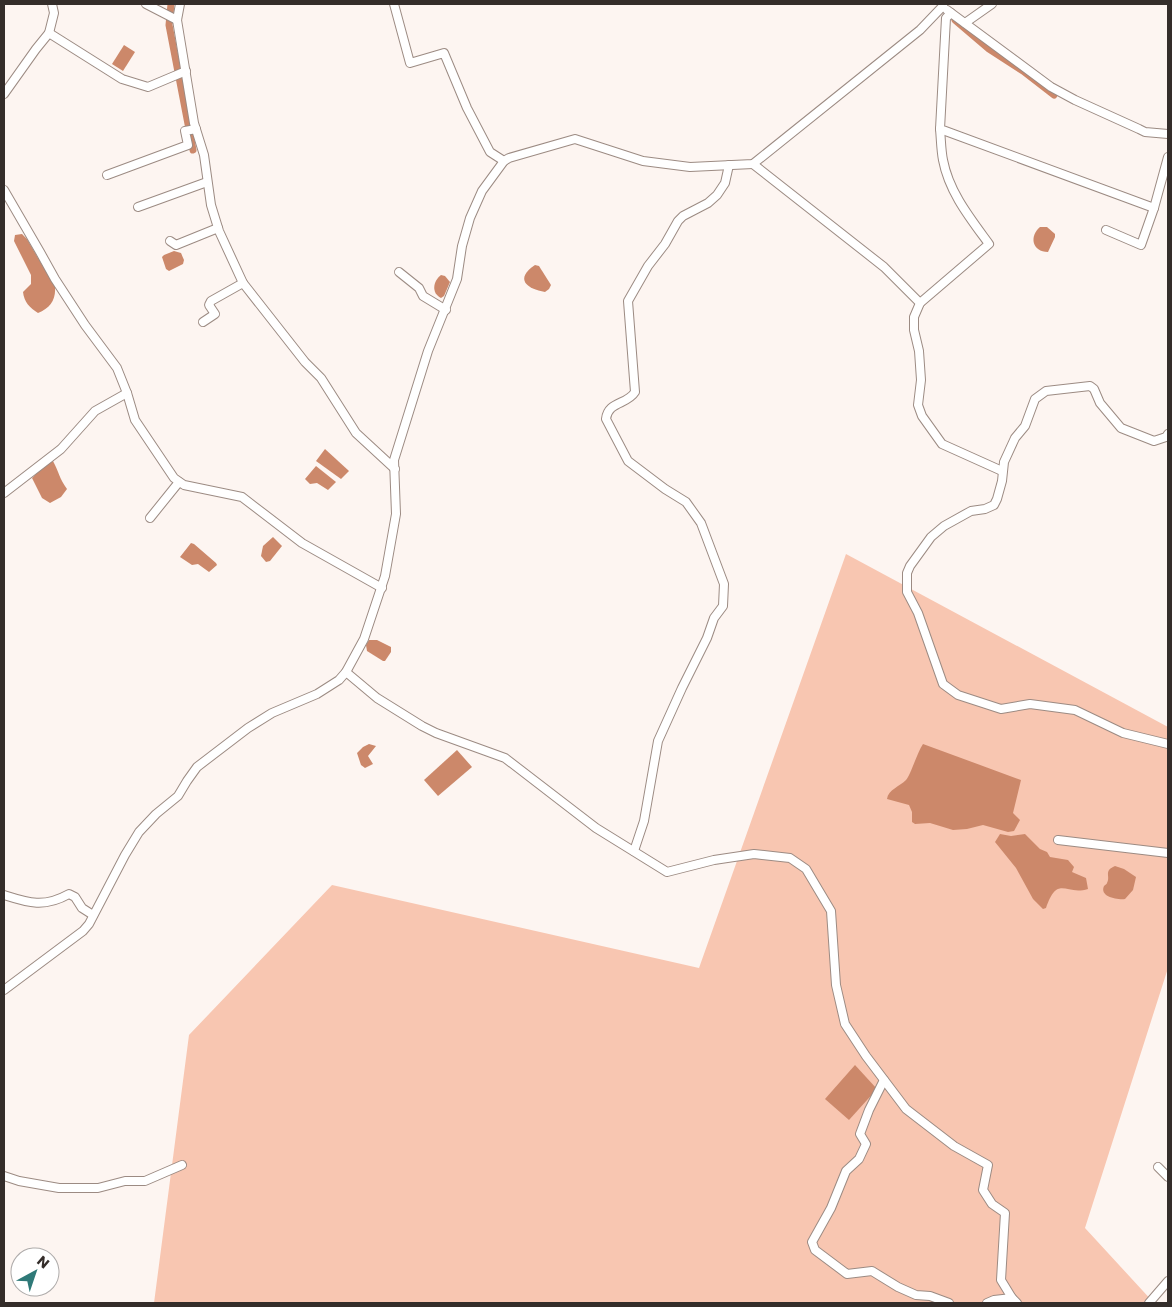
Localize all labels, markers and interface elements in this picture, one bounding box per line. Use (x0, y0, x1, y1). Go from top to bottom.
north arrow (10, 1247, 60, 1297)
text: N (33, 1251, 54, 1273)

